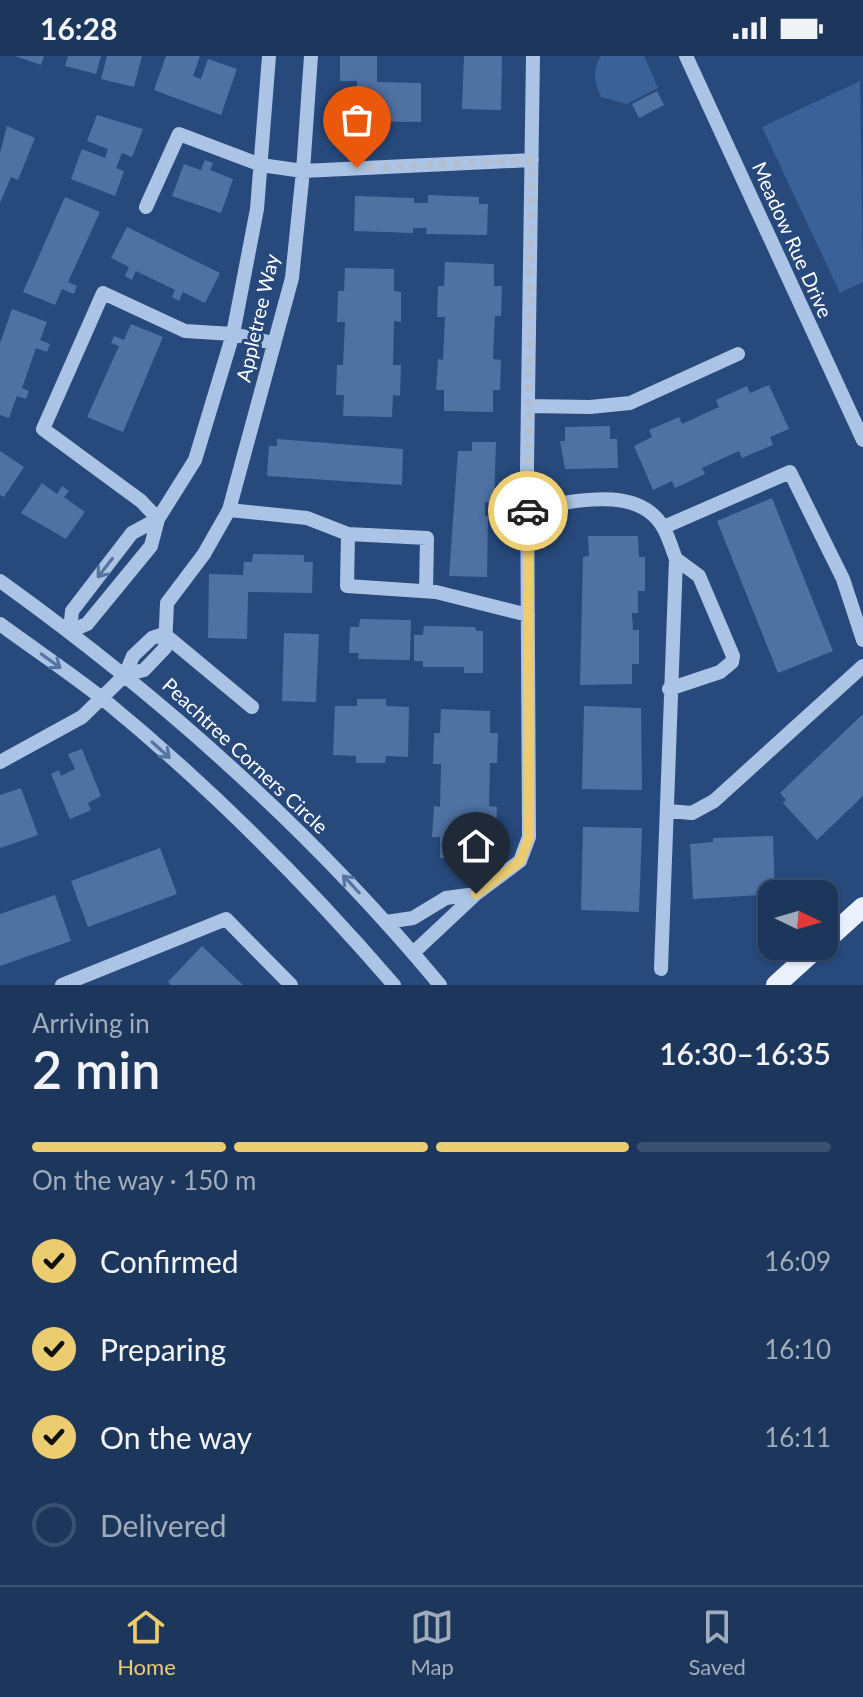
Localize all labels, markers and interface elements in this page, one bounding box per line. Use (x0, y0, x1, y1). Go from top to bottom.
text: 16:28 (40, 10, 117, 46)
pin (323, 86, 391, 168)
icon: bag (335, 98, 379, 142)
street label: Meadow Rue Drive (748, 158, 838, 321)
street label: Appletree Way (231, 251, 284, 384)
courier (488, 471, 568, 551)
icon: car (506, 489, 550, 533)
one-way arrow (96, 557, 113, 578)
one-way arrow (40, 652, 61, 669)
street label: Peachtree Corners Circle (158, 672, 333, 838)
one-way arrow (150, 741, 170, 759)
pin (442, 812, 510, 894)
icon: home (454, 824, 498, 868)
one-way arrow (342, 874, 361, 894)
north arrow (758, 880, 838, 960)
map controls (758, 880, 838, 960)
text: Arriving in (32, 1007, 150, 1039)
text: 16:30–16:35 (659, 1035, 831, 1071)
text: 2 min (32, 1038, 160, 1100)
text: On the way · 150 m (32, 1164, 256, 1196)
icon: check (32, 1239, 76, 1283)
text: Confirmed (100, 1243, 239, 1279)
text: 16:09 (764, 1245, 831, 1277)
icon: check (32, 1327, 76, 1371)
text: Preparing (100, 1331, 226, 1367)
text: 16:10 (764, 1333, 831, 1365)
icon: check (32, 1415, 76, 1459)
text: On the way (100, 1419, 252, 1455)
text: 16:11 (764, 1421, 831, 1453)
text: Delivered (100, 1507, 227, 1543)
tab: Home (117, 1605, 176, 1680)
tab: Map (410, 1605, 454, 1680)
tab: Saved (688, 1605, 746, 1680)

